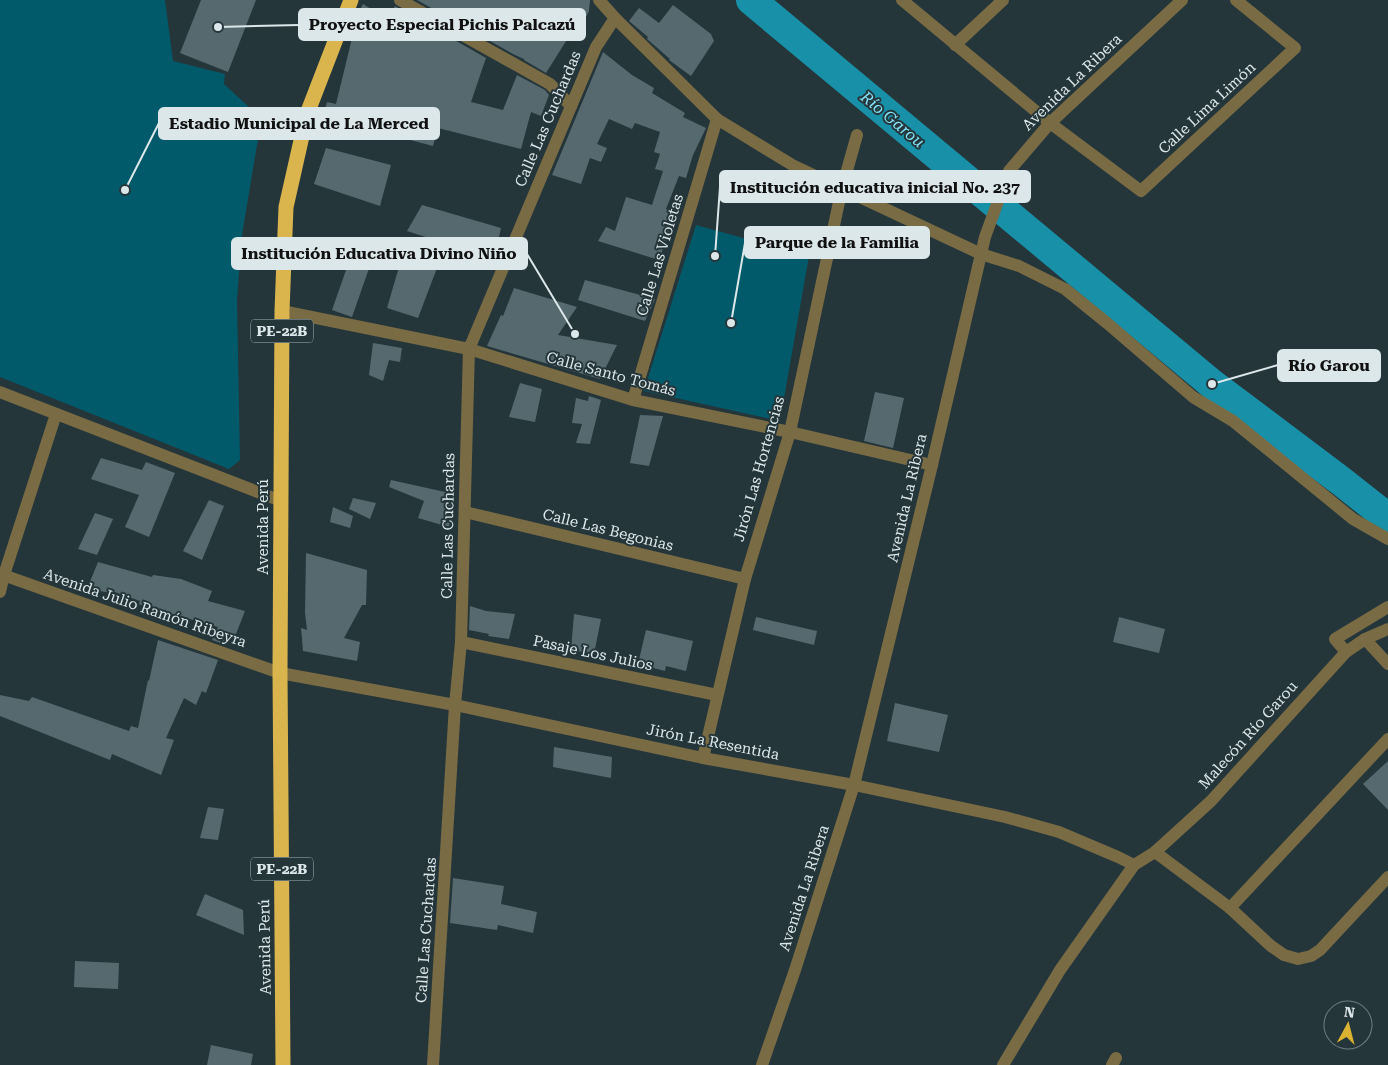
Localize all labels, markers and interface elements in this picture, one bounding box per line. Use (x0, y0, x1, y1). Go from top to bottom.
callout: Proyecto Especial Pichis Palcazú (299, 9, 585, 40)
text: Proyecto Especial Pichis Palcazú (309, 15, 576, 34)
street label: Avenida La Ribera (1019, 30, 1125, 134)
street label: Calle Las Cuchardas (511, 48, 585, 190)
street label: Calle Lima Limón (1155, 58, 1260, 158)
water label: Río Garou (856, 87, 928, 152)
callout: Estadio Municipal de La Merced (159, 108, 439, 139)
text: Estadio Municipal de La Merced (169, 114, 429, 133)
callout: Institución educativa inicial No. 237 (720, 171, 1030, 202)
text: Institución educativa inicial No. 237 (730, 178, 1020, 197)
street label: Calle Las Violetas (633, 192, 687, 318)
callout: Parque de la Familia (745, 227, 929, 258)
text: Parque de la Familia (755, 233, 920, 252)
callout: Institución Educativa Divino Niño (232, 238, 527, 269)
text: Institución Educativa Divino Niño (241, 244, 517, 263)
road number: PE-22B (251, 320, 313, 342)
street label: Calle Santo Tomás (544, 348, 678, 400)
callout: Río Garou (1278, 350, 1380, 381)
text: Río Garou (1288, 356, 1370, 375)
street label: Jirón Las Hortencias (730, 394, 788, 544)
street label: Avenida La Ribera (883, 432, 931, 564)
street label: Calle Las Cuchardas (438, 453, 458, 599)
street label: Avenida Perú (254, 478, 272, 575)
street label: Calle Las Begonias (541, 505, 675, 555)
street label: Avenida Julio Ramón Ribeyra (41, 565, 249, 651)
street label: Pasaje Los Julios (532, 632, 654, 674)
street label: Malecón Río Garou (1195, 677, 1302, 793)
street label: Jirón La Resentida (645, 720, 781, 764)
street label: Avenida La Ribera (775, 823, 833, 953)
street label: Calle Las Cuchardas (412, 857, 440, 1003)
road number: PE-22B (251, 858, 313, 881)
street label: Avenida Perú (255, 898, 275, 995)
north arrow (1323, 1000, 1373, 1050)
text: N (1343, 1003, 1356, 1021)

